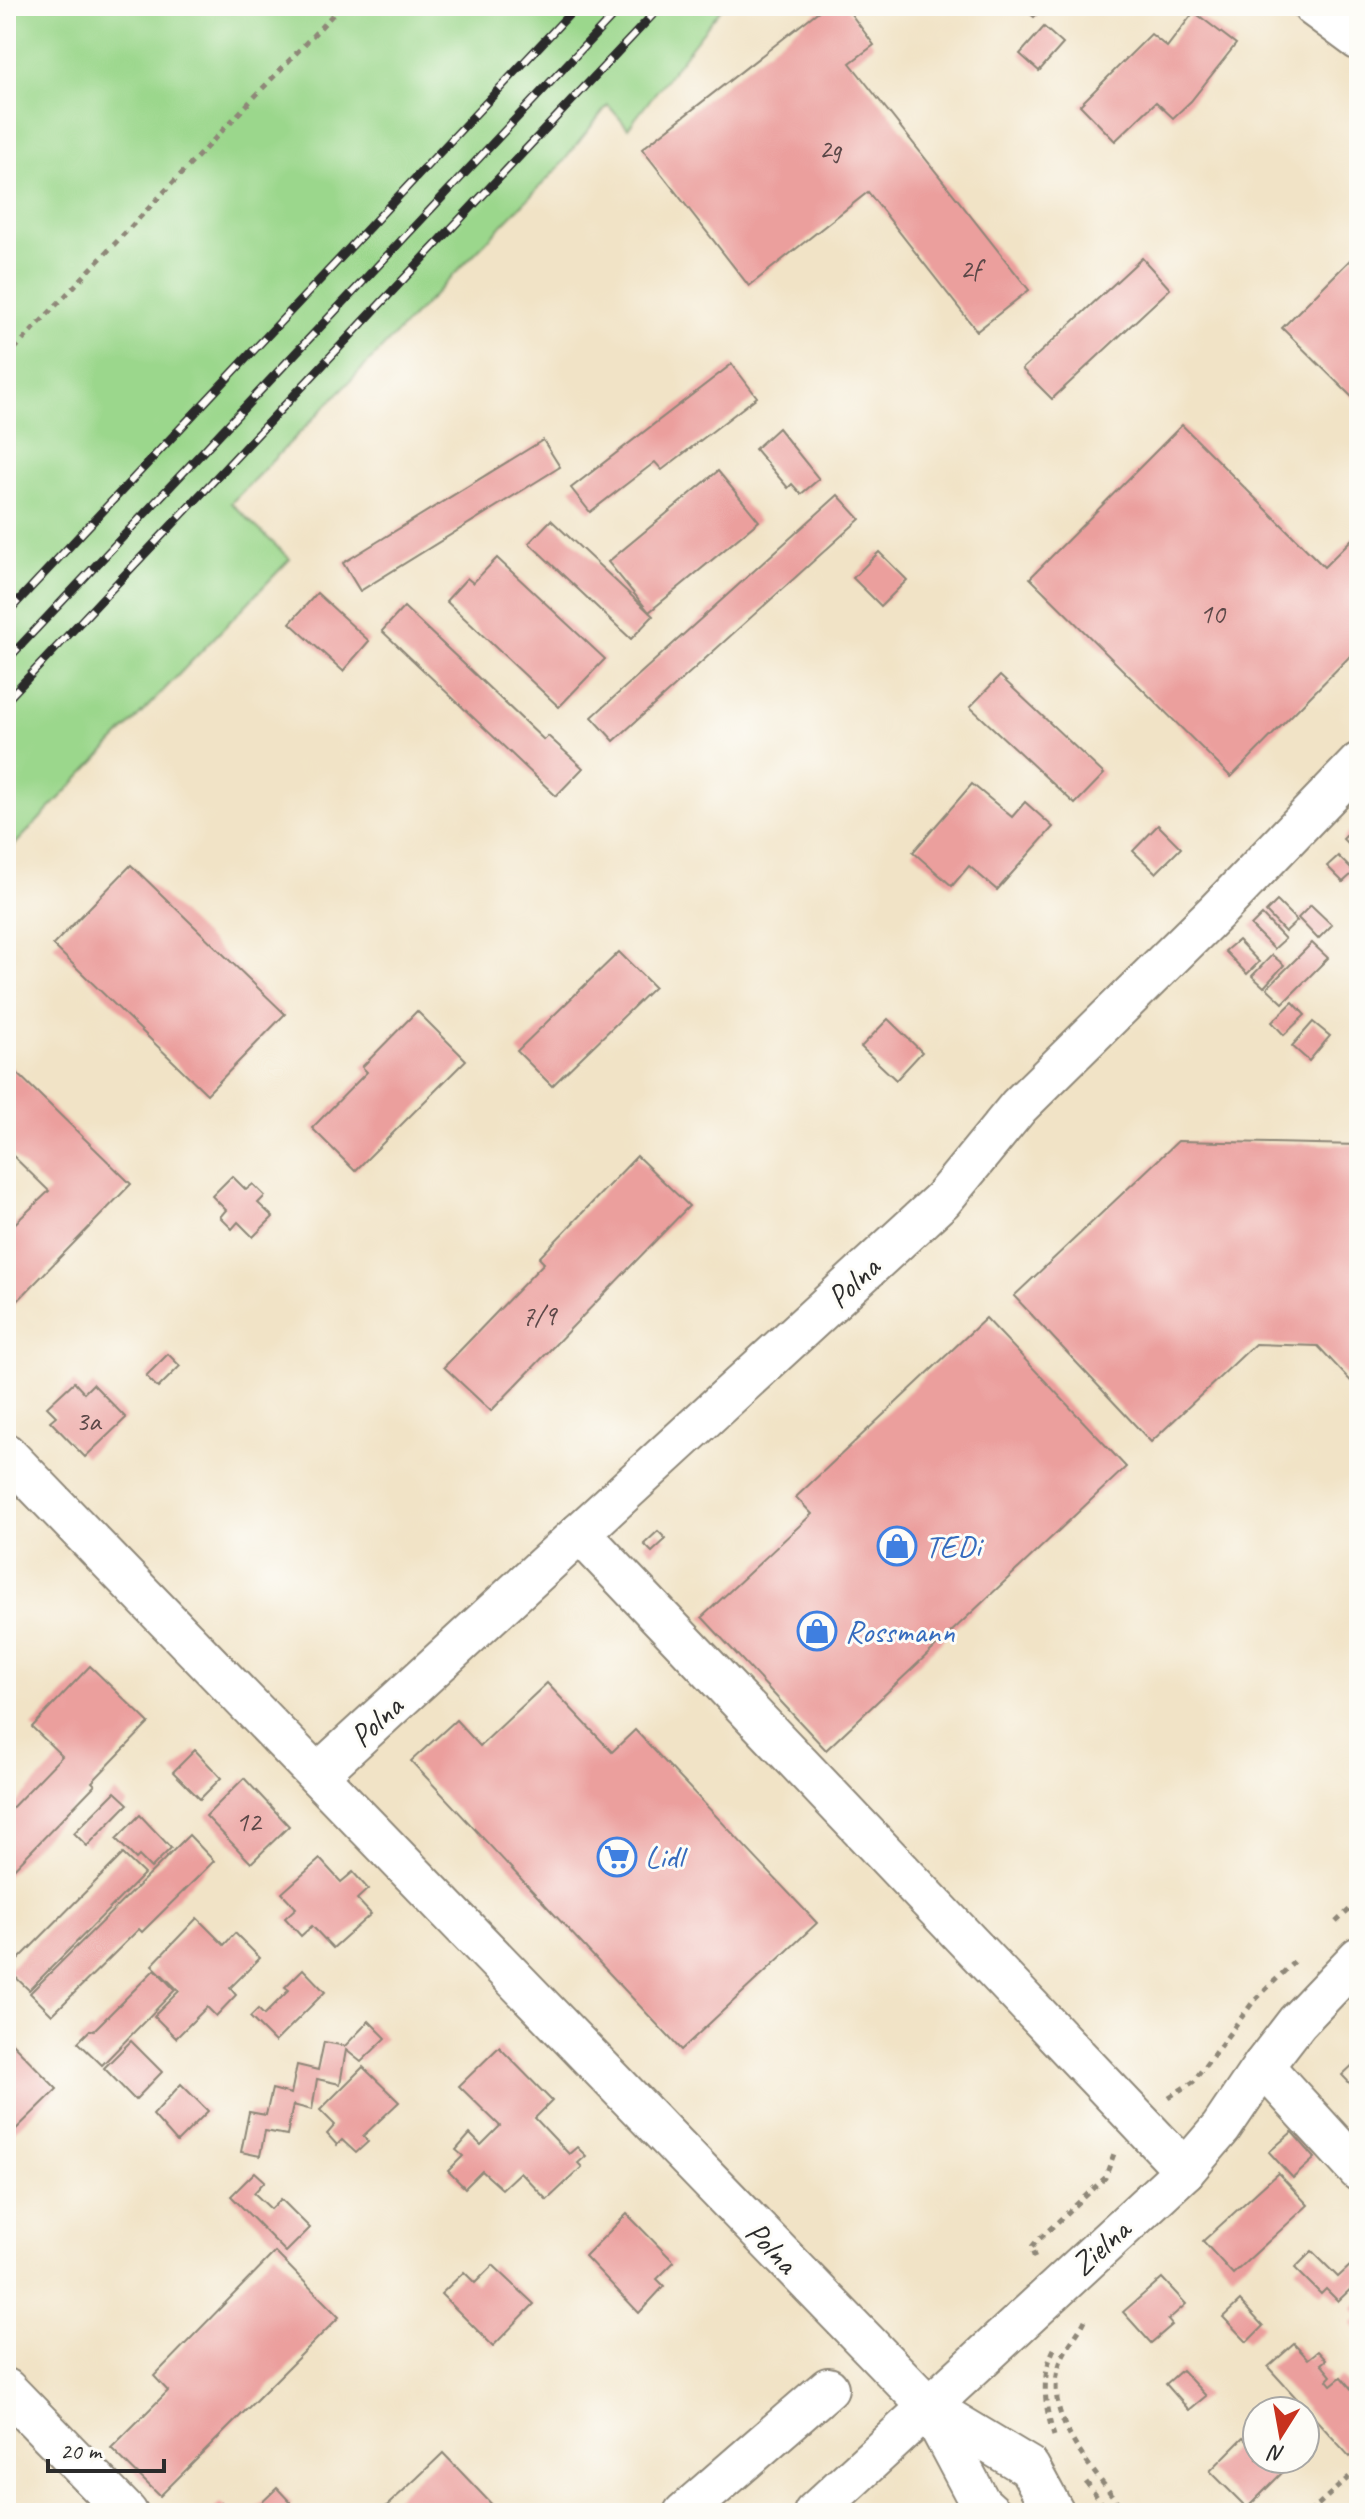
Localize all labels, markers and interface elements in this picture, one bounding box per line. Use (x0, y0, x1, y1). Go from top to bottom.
house number: 2g (819, 131, 842, 166)
house number: 2f (960, 251, 986, 286)
house number: 10 (1199, 596, 1227, 631)
street label: Polna (818, 1246, 890, 1317)
house number: 7/9 (522, 1298, 559, 1333)
house number: 3a (76, 1403, 102, 1438)
shop icon: TEDi (876, 1525, 918, 1567)
place label: TEDi (925, 1526, 985, 1567)
shop icon: Rossmann (796, 1610, 838, 1652)
place label: Rossmann (845, 1611, 955, 1652)
street label: Polna (341, 1685, 413, 1756)
house number: 12 (235, 1804, 263, 1839)
supermarket icon: Lidl (596, 1836, 638, 1878)
place label: Lidl (645, 1837, 689, 1878)
street label: Zielna (1062, 2208, 1141, 2285)
street label: Polna (737, 2212, 808, 2284)
north arrow (1241, 2395, 1321, 2475)
scale bar (48, 2423, 164, 2473)
text: 20 m (60, 2436, 103, 2466)
text: N (1265, 2438, 1287, 2469)

